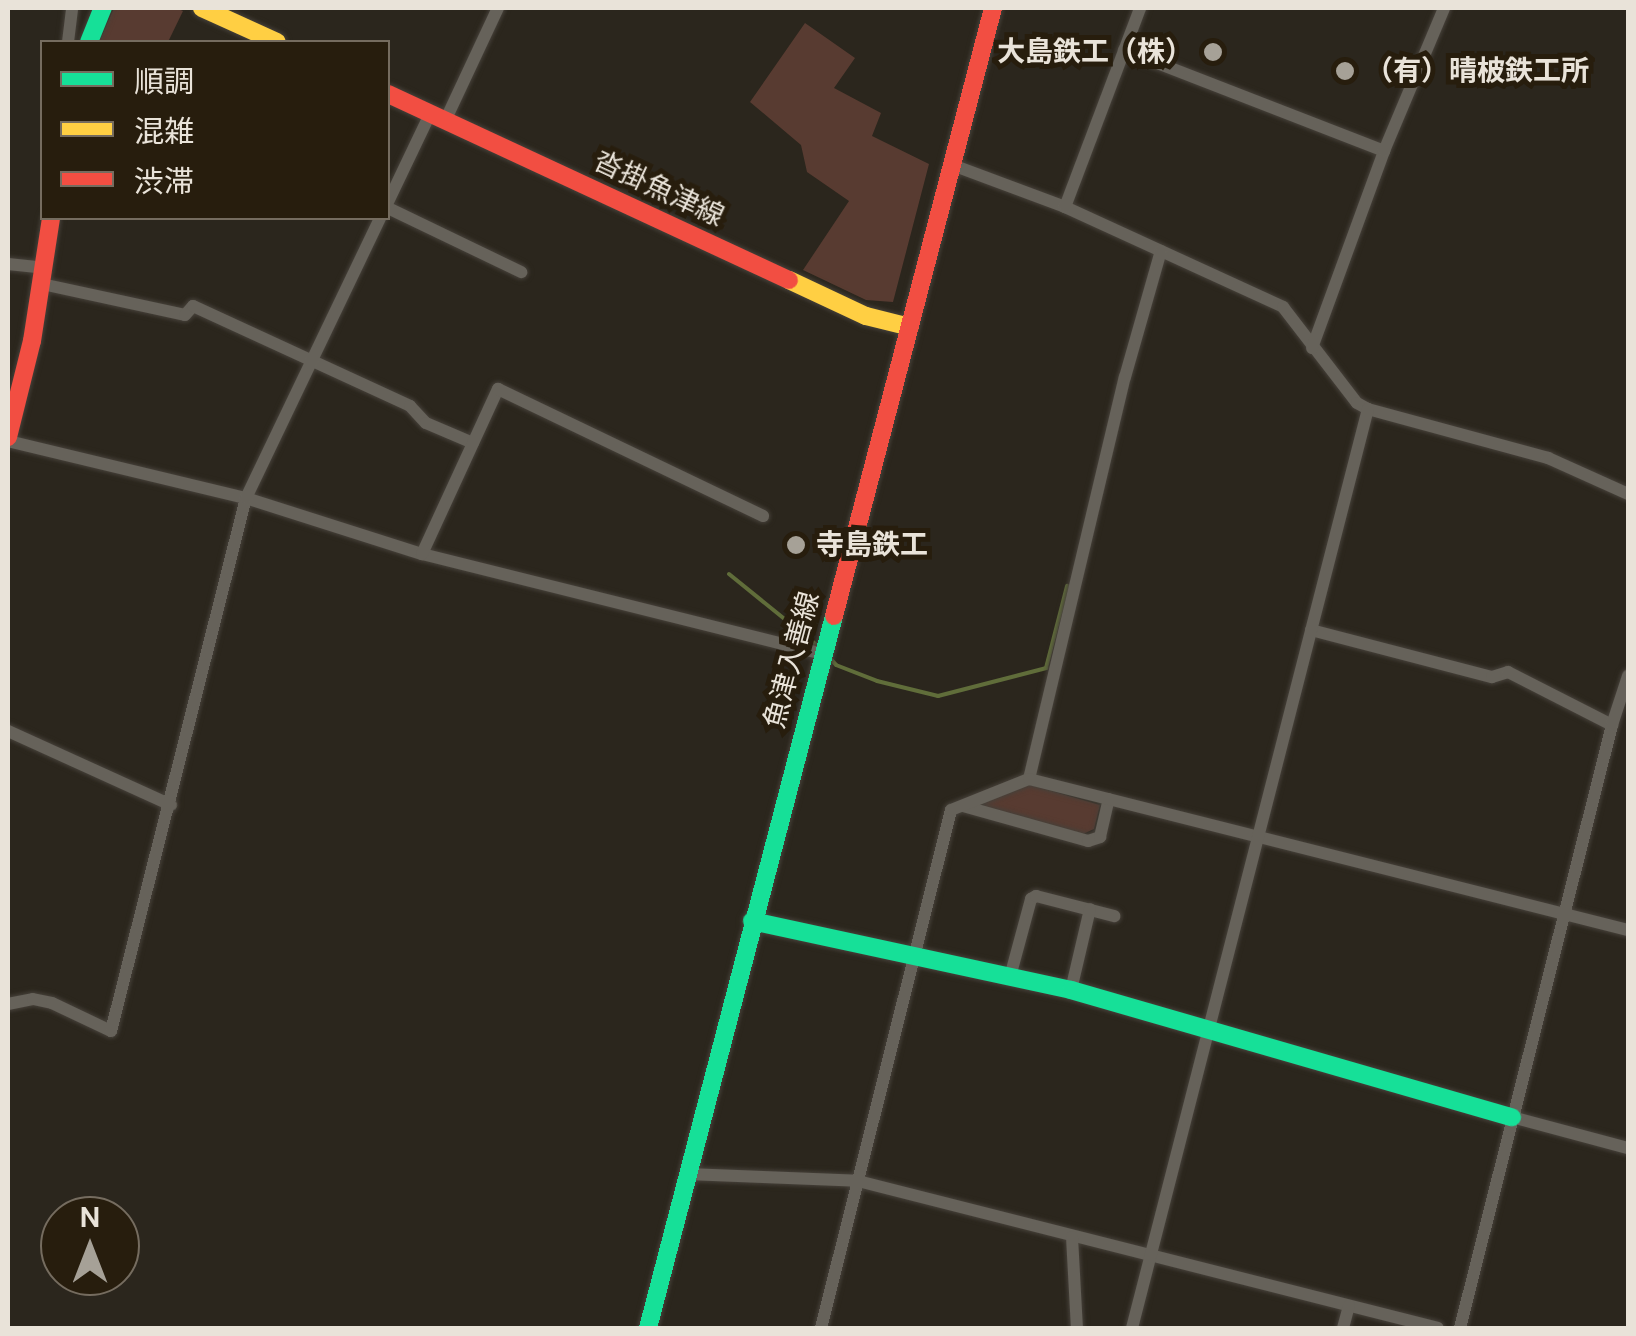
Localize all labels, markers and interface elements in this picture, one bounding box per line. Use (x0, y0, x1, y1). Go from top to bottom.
place label: 大島鉄工（株） (997, 35, 1193, 69)
legend (40, 40, 390, 220)
marker: 大島鉄工（株） (1202, 41, 1224, 63)
place label: （有）晴柀鉄工所 (1365, 54, 1589, 88)
marker: （有）晴柀鉄工所 (1334, 60, 1356, 82)
text: 順調 (134, 62, 194, 101)
text: 混雑 (134, 112, 194, 151)
street label: 沓掛魚津線 (588, 144, 730, 234)
text: 渋滞 (134, 162, 194, 201)
place label: 寺島鉄工 (816, 528, 928, 562)
marker: 寺島鉄工 (785, 534, 807, 556)
street label: 魚津入善線 (758, 588, 826, 732)
north arrow (40, 1196, 140, 1296)
text: N (80, 1199, 100, 1236)

